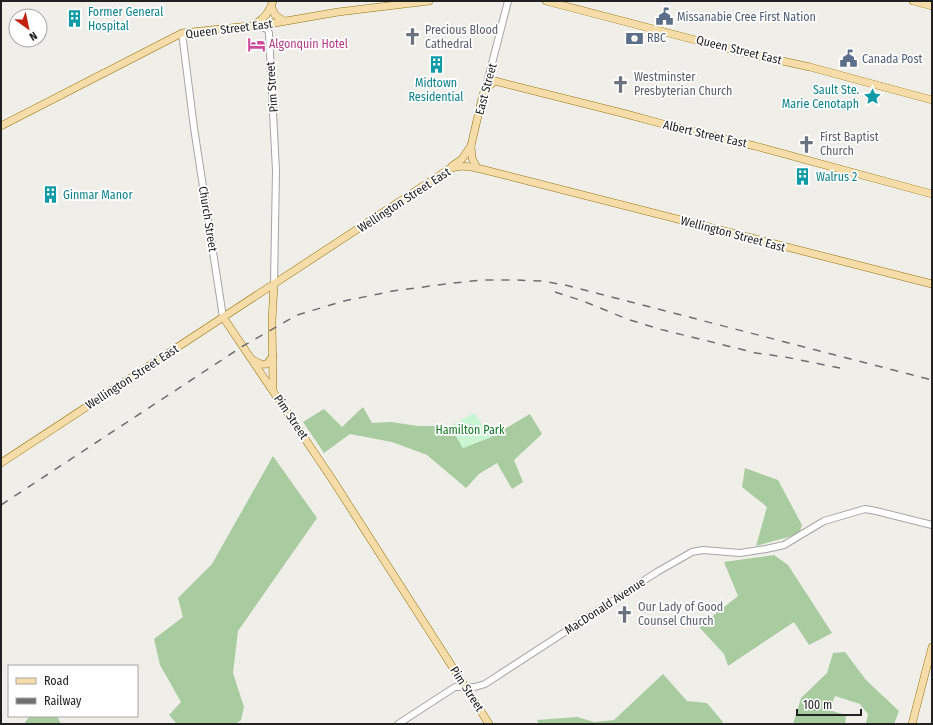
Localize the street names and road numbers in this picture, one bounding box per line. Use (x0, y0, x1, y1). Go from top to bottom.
street label: Queen Street East (185, 17, 273, 41)
street label: Queen Street East (695, 33, 783, 67)
street label: Pim Street (263, 61, 281, 113)
street label: East Street (472, 62, 500, 116)
street label: Albert Street East (662, 118, 748, 150)
street label: Wellington Street East (355, 165, 453, 235)
street label: Church Street (196, 185, 220, 253)
street label: Wellington Street East (679, 213, 787, 255)
street label: Wellington Street East (83, 342, 181, 412)
street label: Pim Street (271, 392, 311, 442)
street label: MacDonald Avenue (562, 575, 648, 637)
street label: Pim Street (447, 664, 487, 714)

